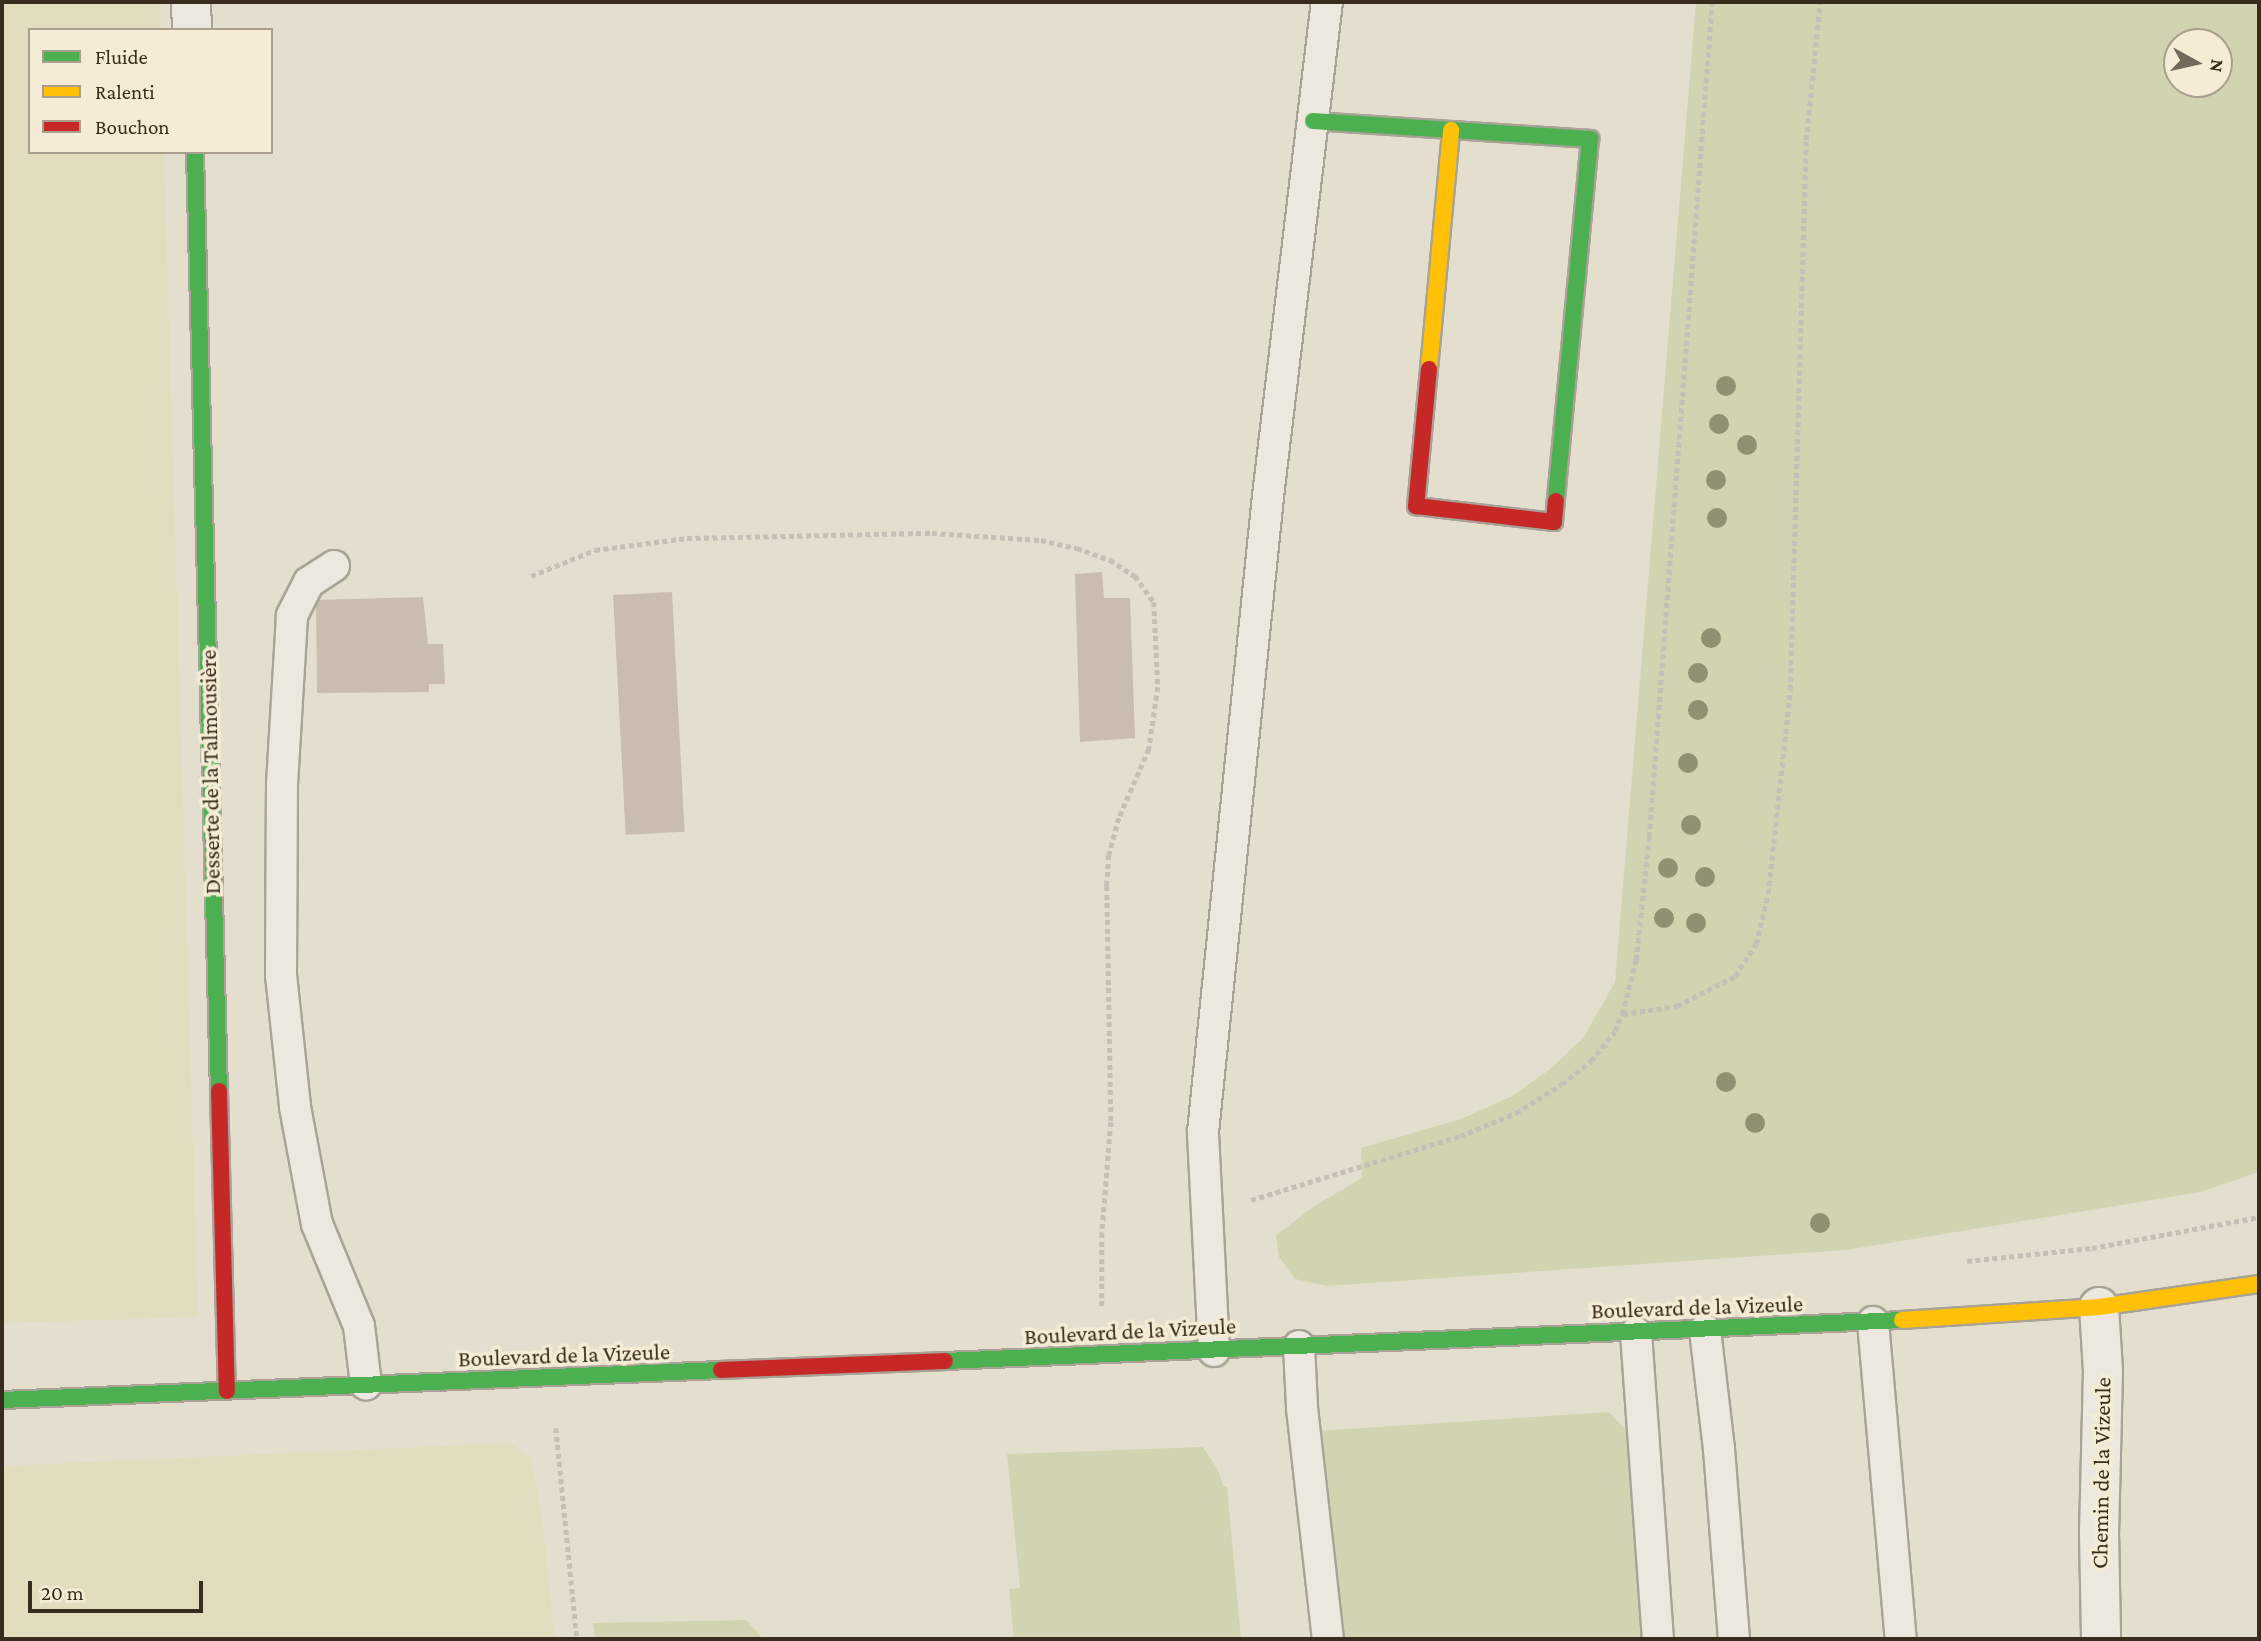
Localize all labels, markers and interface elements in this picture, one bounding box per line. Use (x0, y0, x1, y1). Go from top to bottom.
legend (28, 28, 273, 154)
north arrow (2163, 28, 2233, 98)
text: Fluide (95, 45, 148, 69)
text: N (2206, 58, 2229, 74)
text: Ralenti (95, 80, 155, 104)
text: Bouchon (95, 115, 170, 139)
street label: Desserte de la Talmousière (194, 649, 226, 895)
street label: Boulevard de la Vizeule (1591, 1290, 1803, 1324)
street label: Boulevard de la Vizeule (1023, 1312, 1237, 1350)
street label: Boulevard de la Vizeule (458, 1338, 670, 1372)
street label: Chemin de la Vizeule (2086, 1377, 2116, 1569)
scale bar (32, 1568, 206, 1612)
text: 20 m (41, 1581, 84, 1605)

